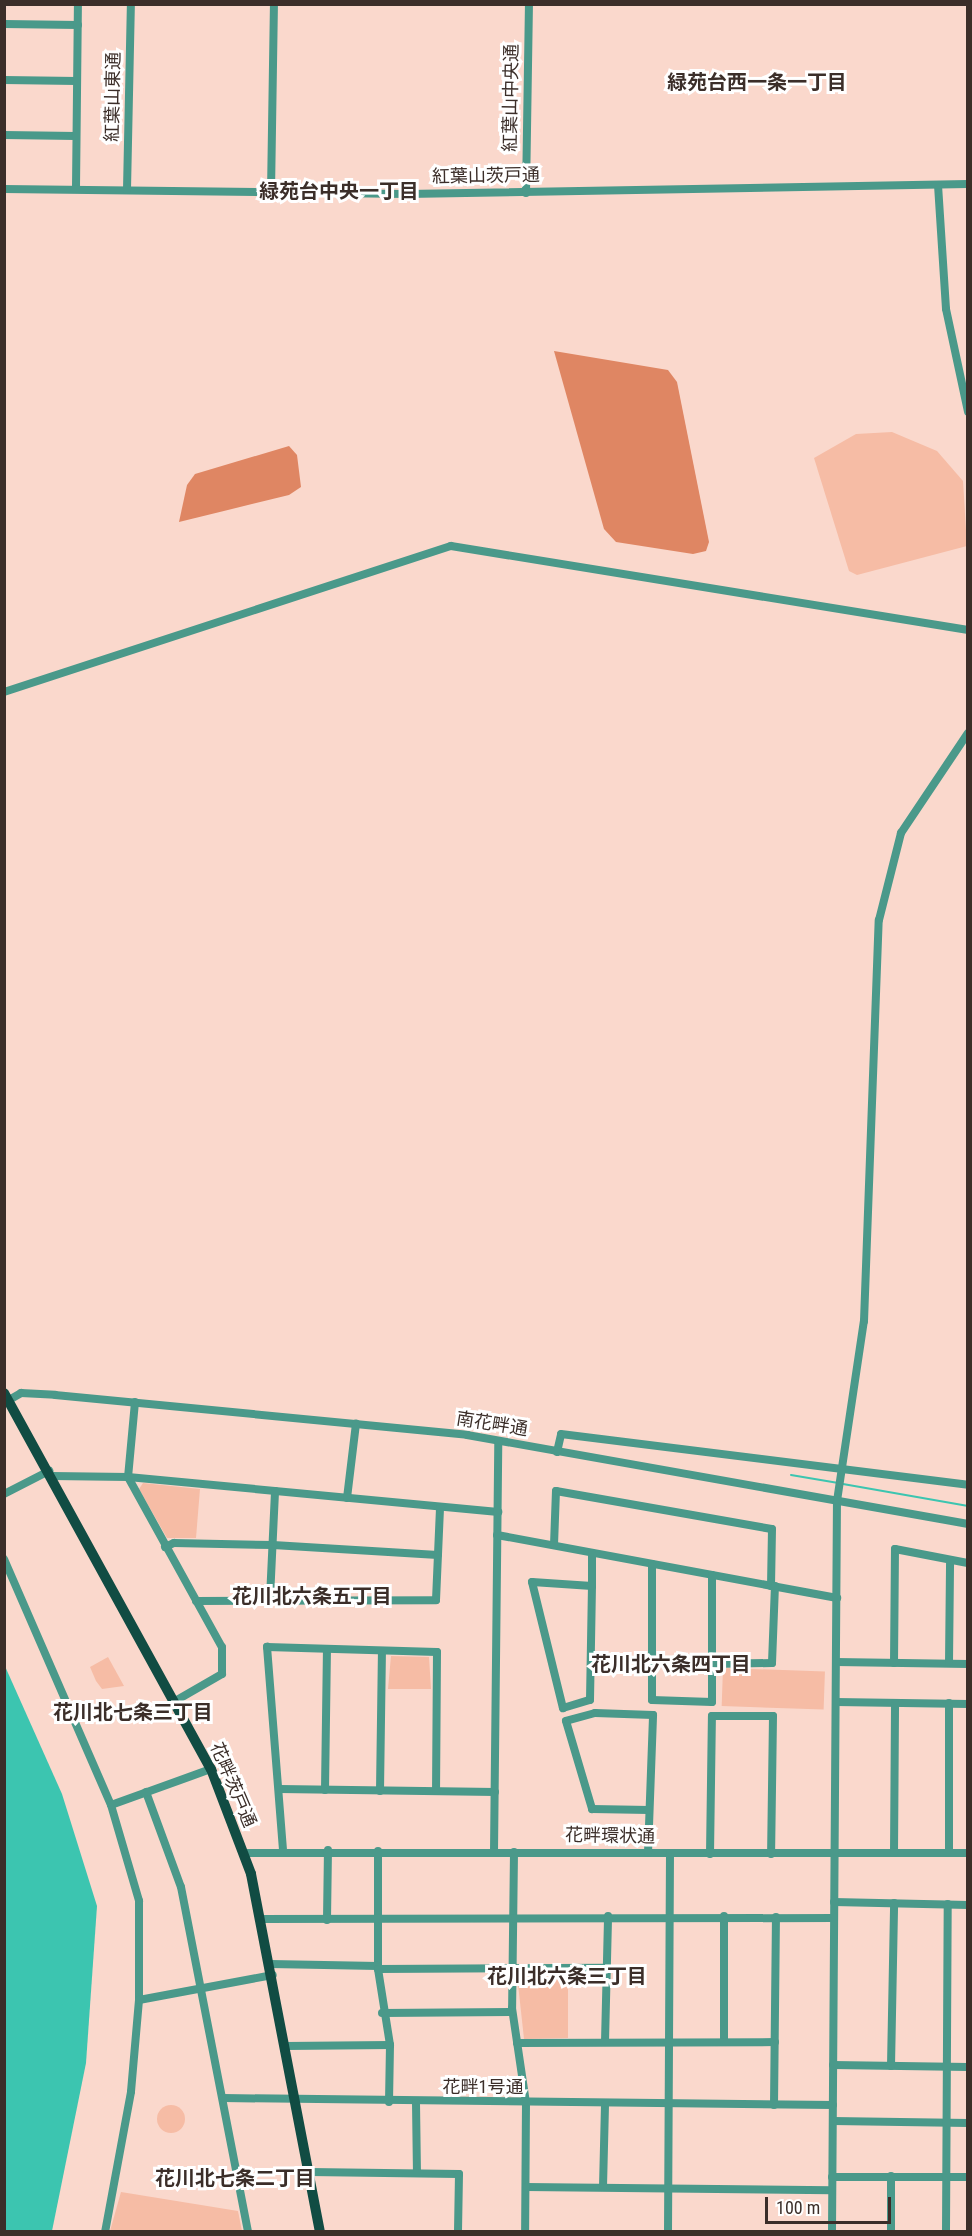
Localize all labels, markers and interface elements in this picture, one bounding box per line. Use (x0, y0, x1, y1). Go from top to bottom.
street label: 紅葉山中央通 (499, 44, 523, 152)
street label: 紅葉山東通 (101, 52, 125, 142)
district label: 緑苑台西一条一丁目 (667, 70, 847, 94)
street label: 紅葉山茨戸通 (432, 164, 540, 188)
district label: 緑苑台中央一丁目 (259, 179, 419, 203)
street label: 南花畔通 (455, 1408, 529, 1440)
district label: 花川北六条五丁目 (232, 1584, 392, 1608)
district label: 花川北六条四丁目 (591, 1652, 751, 1676)
district label: 花川北七条三丁目 (53, 1700, 213, 1724)
street label: 花畔茨戸通 (205, 1739, 261, 1831)
street label: 花畔環状通 (565, 1824, 655, 1848)
district label: 花川北六条三丁目 (487, 1964, 647, 1988)
street label: 花畔1号通 (443, 2076, 523, 2098)
district label: 花川北七条二丁目 (155, 2166, 315, 2190)
scale bar (768, 2185, 894, 2223)
text: 100 m (776, 2197, 820, 2218)

